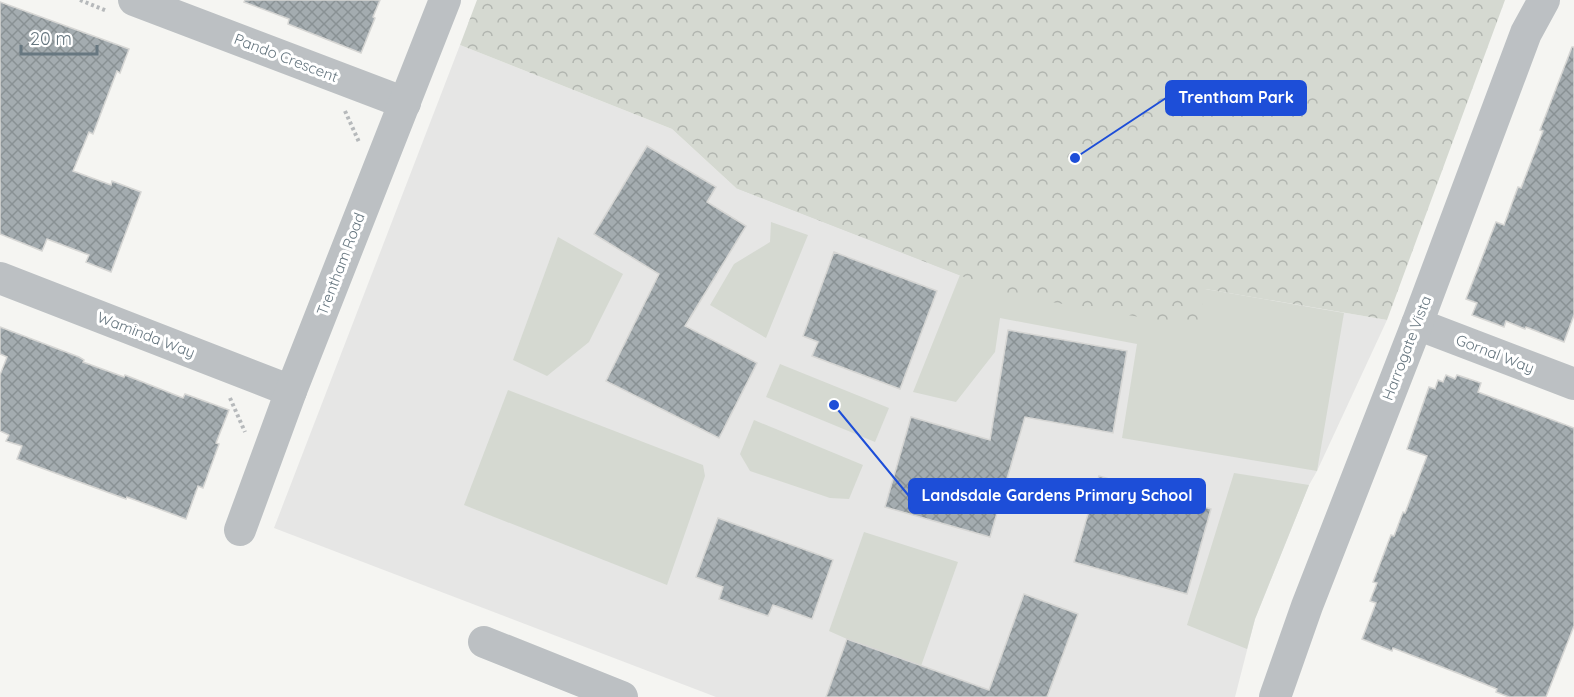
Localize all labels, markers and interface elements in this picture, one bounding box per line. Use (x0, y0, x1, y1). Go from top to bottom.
scale bar (21, 18, 98, 56)
text: 20 m (30, 27, 72, 50)
street label: Pando Crescent (232, 29, 341, 86)
callout: Trentham Park (1166, 81, 1306, 115)
text: Trentham Park (1178, 87, 1294, 107)
street label: Trentham Road (312, 210, 369, 318)
street label: Harrogate Vista (1378, 293, 1435, 403)
street label: Waminda Way (95, 307, 198, 362)
street label: Gornal Way (1453, 330, 1537, 377)
callout: Landsdale Gardens Primary School (909, 479, 1205, 513)
text: Landsdale Gardens Primary School (921, 485, 1193, 505)

